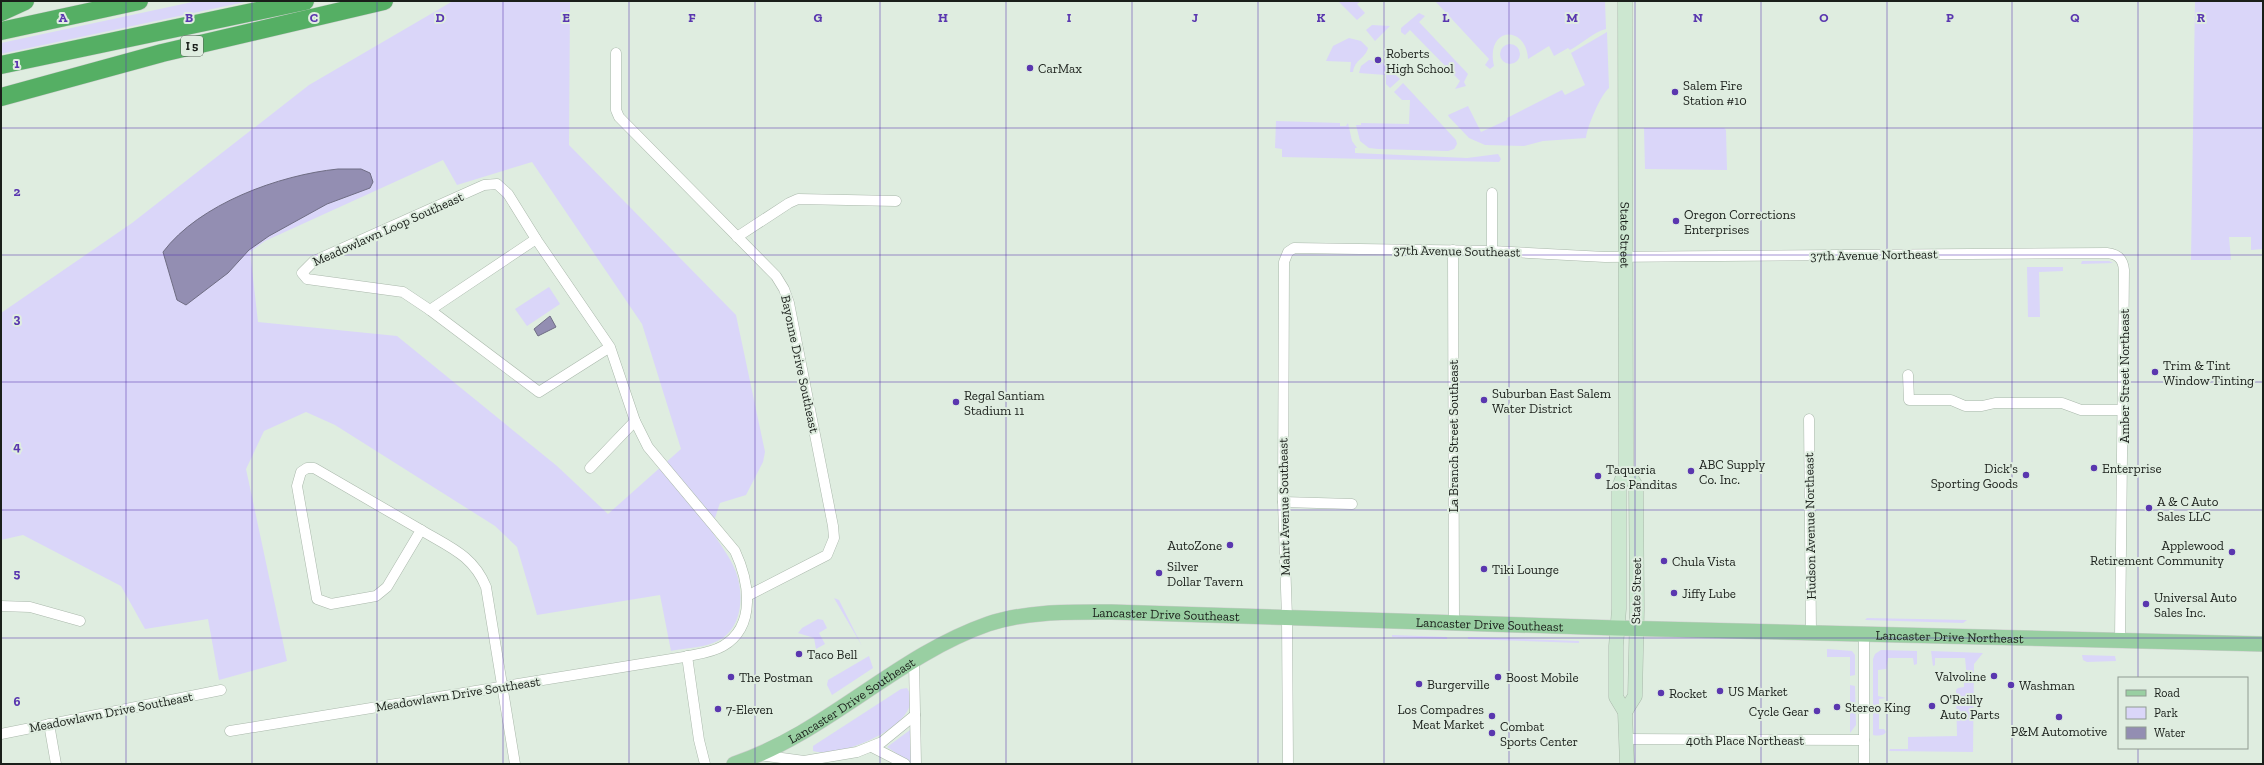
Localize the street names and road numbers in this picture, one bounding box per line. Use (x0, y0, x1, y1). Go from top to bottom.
road number: I 5 (181, 36, 203, 56)
street label: Meadowlawn Loop Southeast (310, 189, 466, 269)
street label: State Street (1618, 202, 1633, 268)
street label: 37th Avenue Southeast (1393, 242, 1521, 260)
street label: 37th Avenue Northeast (1810, 246, 1938, 264)
street label: Bayonne Drive Southeast (778, 294, 822, 434)
street label: Amber Street Northeast (2117, 309, 2132, 443)
street label: La Branch Street Southeast (1446, 360, 1461, 512)
street label: Mahrt Avenue Southeast (1275, 438, 1293, 576)
street label: Hudson Avenue Northeast (1801, 452, 1819, 600)
street label: State Street (1628, 558, 1644, 624)
street label: Lancaster Drive Southeast (1092, 604, 1240, 624)
street label: Lancaster Drive Southeast (1416, 614, 1564, 634)
street label: Lancaster Drive Northeast (1875, 627, 2024, 646)
street label: Lancaster Drive Southeast (785, 654, 918, 746)
street label: Meadowlawn Drive Southeast (375, 674, 541, 714)
street label: Meadowlawn Drive Southeast (28, 689, 194, 735)
street label: 40th Place Northeast (1686, 733, 1804, 748)

